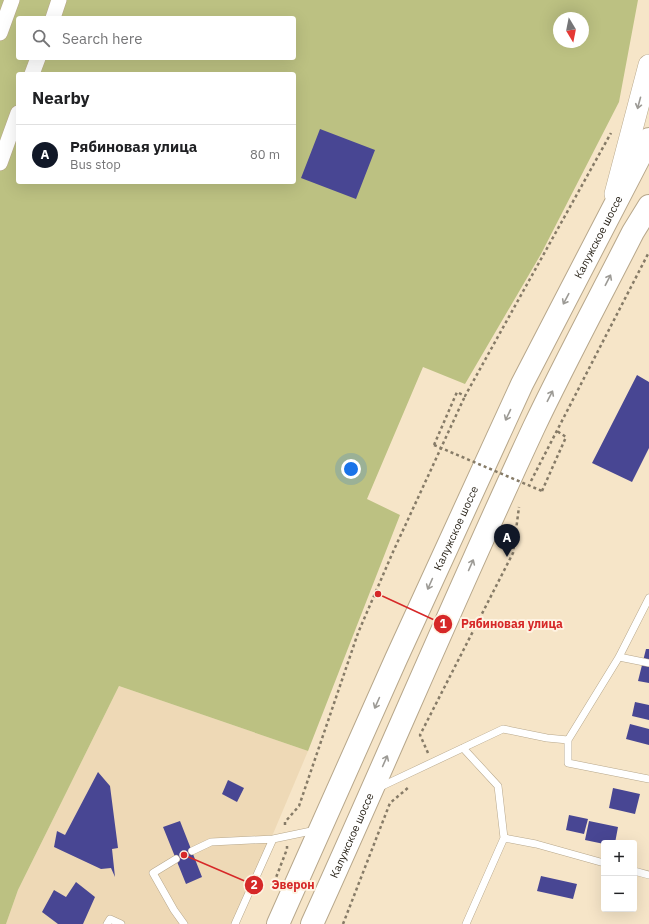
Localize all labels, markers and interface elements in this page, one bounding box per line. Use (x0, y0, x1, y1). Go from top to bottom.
north arrow (553, 12, 589, 48)
search box (16, 16, 296, 60)
icon: search (30, 27, 52, 49)
text: Search here (62, 29, 142, 48)
text: Nearby (32, 87, 90, 109)
one-way arrow (635, 96, 642, 109)
text: Рябиновая улица (70, 137, 197, 156)
text: A (41, 146, 49, 163)
text: 80 m (250, 146, 280, 163)
text: Bus stop (70, 156, 121, 173)
street label: Калужское шоссе (571, 193, 625, 281)
one-way arrow (605, 275, 613, 287)
one-way arrow (562, 293, 569, 305)
one-way arrow (547, 391, 554, 403)
one-way arrow (503, 409, 511, 421)
your location (341, 459, 361, 479)
street label: Калужское шоссе (431, 484, 481, 573)
pin: A (494, 524, 520, 557)
one-way arrow (468, 559, 475, 571)
one-way arrow (426, 578, 433, 590)
callout: Рябиновая улица (433, 612, 571, 636)
text: 1 (439, 616, 447, 631)
text: Рябиновая улица (461, 616, 563, 631)
one-way arrow (373, 697, 380, 709)
one-way arrow (381, 755, 389, 767)
street label: Калужское шоссе (327, 791, 377, 880)
map controls (601, 840, 637, 912)
button: + (601, 840, 637, 876)
callout: Эверон (244, 873, 323, 897)
button: − (601, 876, 637, 912)
text: 2 (250, 877, 258, 892)
text: Эверон (271, 877, 315, 892)

